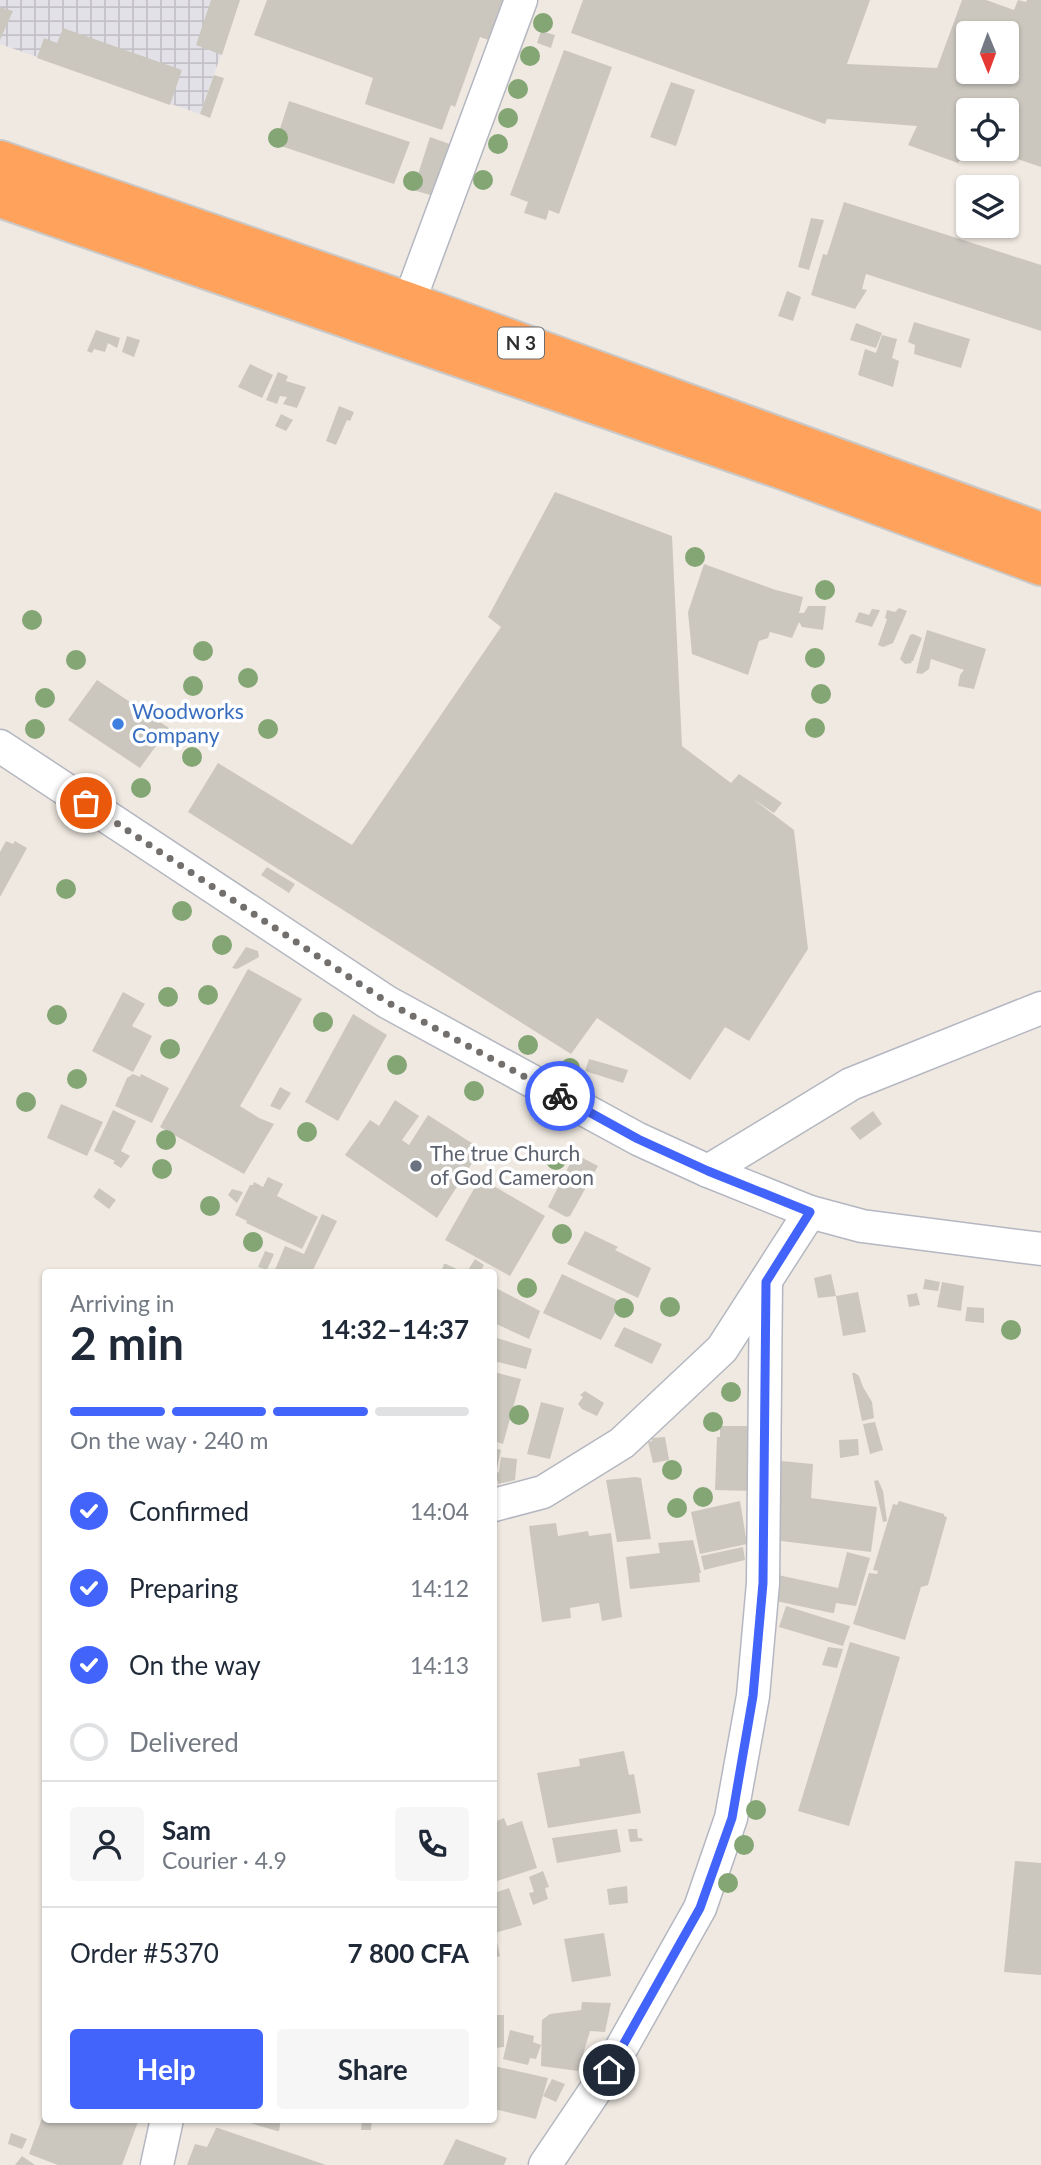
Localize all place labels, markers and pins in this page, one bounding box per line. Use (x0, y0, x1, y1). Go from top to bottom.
place label: Woodworks Company (132, 698, 244, 747)
marker: Woodworks Company (110, 716, 126, 732)
pin (56, 773, 116, 833)
place label: The true Church of God Cameroon (430, 1140, 594, 1189)
marker: The true Church of God Cameroon (408, 1158, 424, 1174)
pin (579, 2040, 639, 2100)

